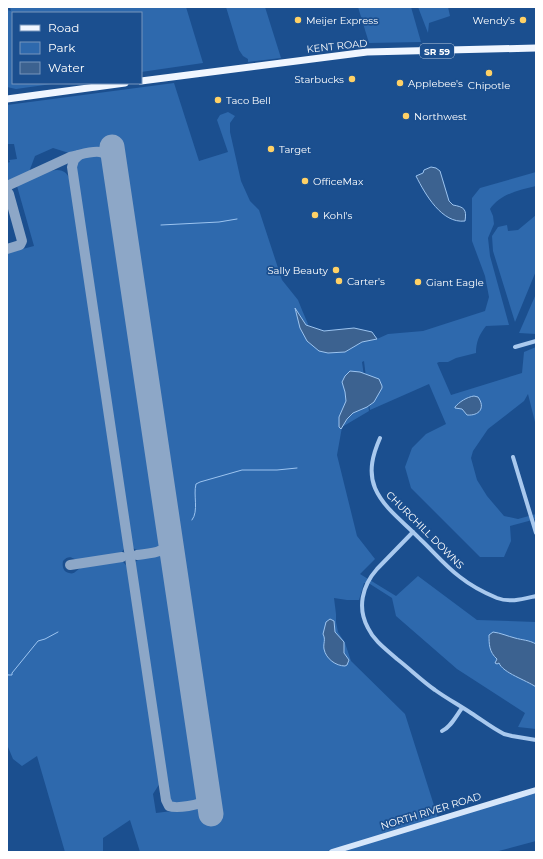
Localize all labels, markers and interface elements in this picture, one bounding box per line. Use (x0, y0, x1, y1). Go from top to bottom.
legend (12, 12, 142, 84)
place label: Meijer Express (306, 14, 378, 27)
place label: Wendy's (473, 14, 515, 27)
marker: Meijer Express (293, 15, 303, 25)
marker: Wendy's (518, 15, 528, 25)
text: Road (48, 20, 79, 35)
street label: KENT ROAD (306, 36, 368, 56)
text: Park (48, 40, 76, 55)
road number: SR 59 (420, 44, 454, 58)
text: Water (48, 60, 85, 75)
marker: Chipotle (484, 68, 494, 78)
place label: Starbucks (294, 73, 344, 86)
marker: Starbucks (347, 74, 357, 84)
place label: Applebee's (408, 77, 463, 90)
marker: Applebee's (395, 78, 405, 88)
place label: Chipotle (468, 79, 510, 92)
place label: Taco Bell (226, 94, 271, 107)
marker: Taco Bell (213, 95, 223, 105)
place label: Northwest (414, 110, 467, 123)
marker: Northwest (401, 111, 411, 121)
place label: Target (279, 143, 311, 156)
marker: Target (266, 144, 276, 154)
place label: OfficeMax (313, 175, 364, 188)
marker: OfficeMax (300, 176, 310, 186)
place label: Kohl's (323, 209, 353, 222)
marker: Kohl's (310, 210, 320, 220)
place label: Sally Beauty (267, 264, 329, 277)
marker: Sally Beauty (331, 265, 341, 275)
place label: Carter's (347, 275, 385, 288)
marker: Carter's (334, 276, 344, 286)
place label: Giant Eagle (426, 276, 484, 289)
marker: Giant Eagle (413, 277, 423, 287)
street label: CHURCHILL DOWNS (383, 488, 467, 572)
street label: NORTH RIVER ROAD (379, 789, 483, 833)

